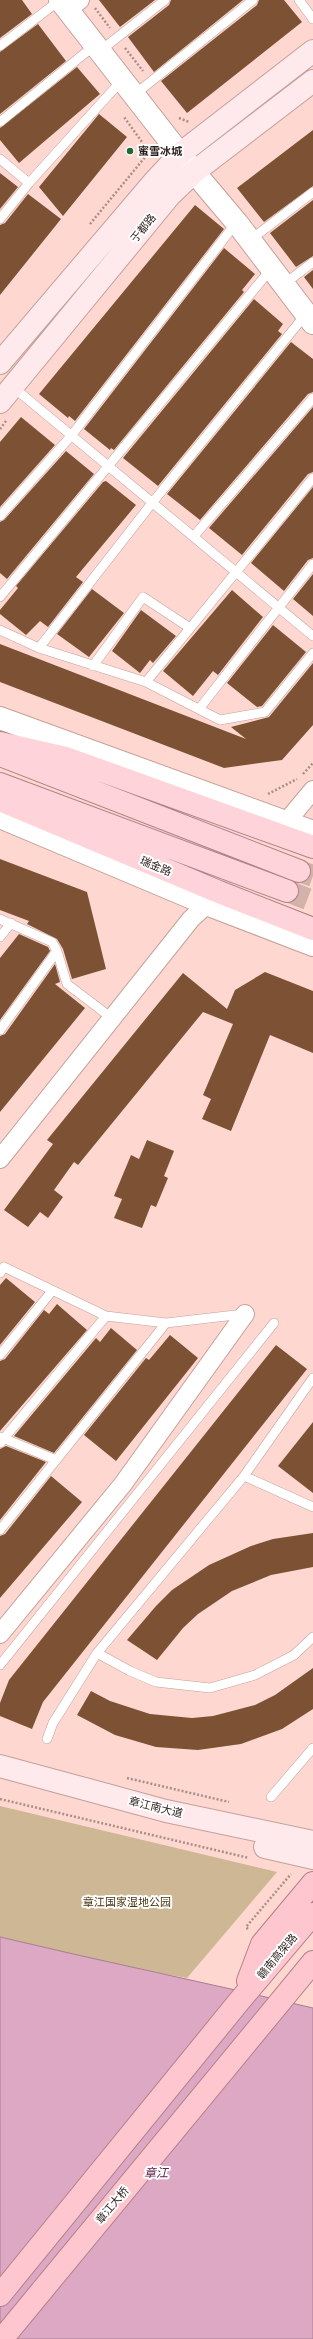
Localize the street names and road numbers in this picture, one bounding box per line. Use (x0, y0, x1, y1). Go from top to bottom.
street label: 于都路 (128, 211, 158, 245)
street label: 瑞金路 (138, 854, 174, 878)
street label: 章江南大道 (128, 1795, 184, 1819)
street label: 赣南高架路 (255, 1931, 299, 1981)
street label: 章江大桥 (93, 2184, 131, 2226)

